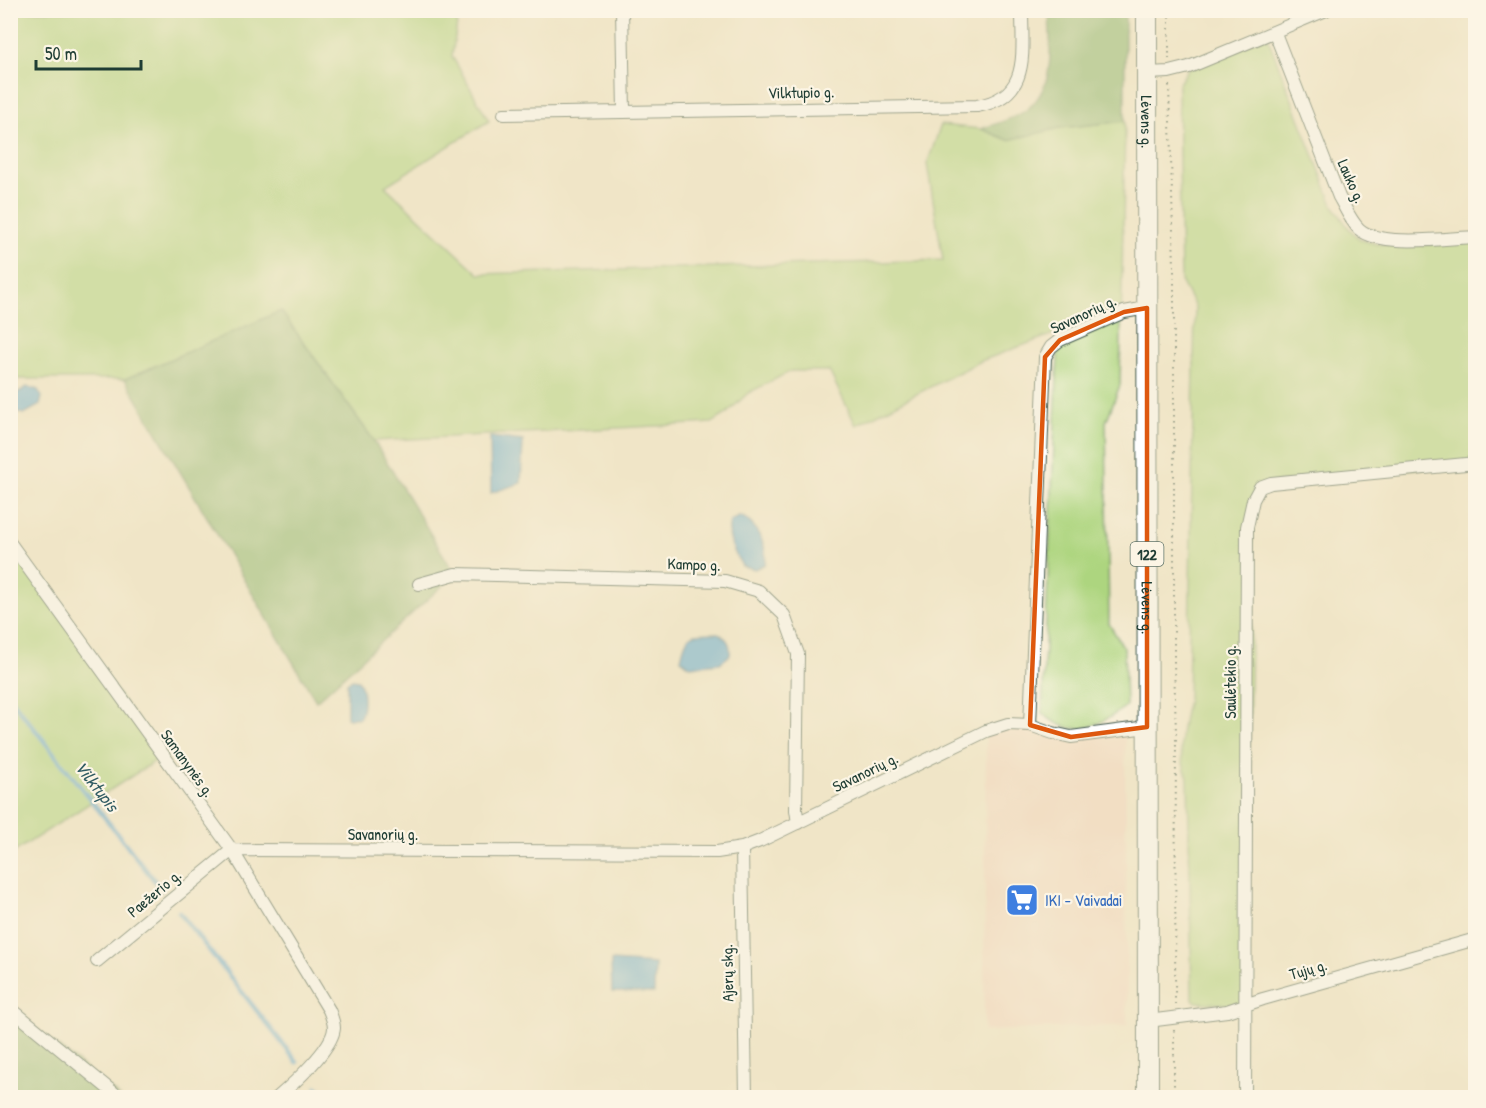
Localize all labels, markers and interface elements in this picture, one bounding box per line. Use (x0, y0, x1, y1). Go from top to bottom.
scale bar (36, 33, 141, 71)
text: 50 m (45, 41, 77, 66)
street label: Vilktupio g. (768, 80, 834, 104)
street label: Lėvens g. (1136, 96, 1158, 148)
street label: Lauko g. (1333, 156, 1371, 206)
street label: Savanorių g. (1046, 289, 1120, 339)
road number: 122 (1130, 542, 1164, 566)
street label: Kampo g. (667, 552, 721, 576)
street label: Lėvens g. (1137, 582, 1159, 634)
street label: Saulėtekio g. (1219, 645, 1241, 719)
street label: Samanynės g. (156, 725, 220, 801)
street label: Savanorių g. (829, 747, 901, 797)
water label: Vilktupis (69, 755, 126, 818)
street label: Savanorių g. (348, 823, 418, 845)
street label: Paežerio g. (122, 864, 186, 922)
supermarket icon: IKI - Vaivadai (1004, 882, 1040, 918)
place label: IKI - Vaivadai (1045, 889, 1122, 911)
street label: Ajerų skg. (715, 944, 739, 1002)
street label: Tujų g. (1287, 953, 1329, 985)

